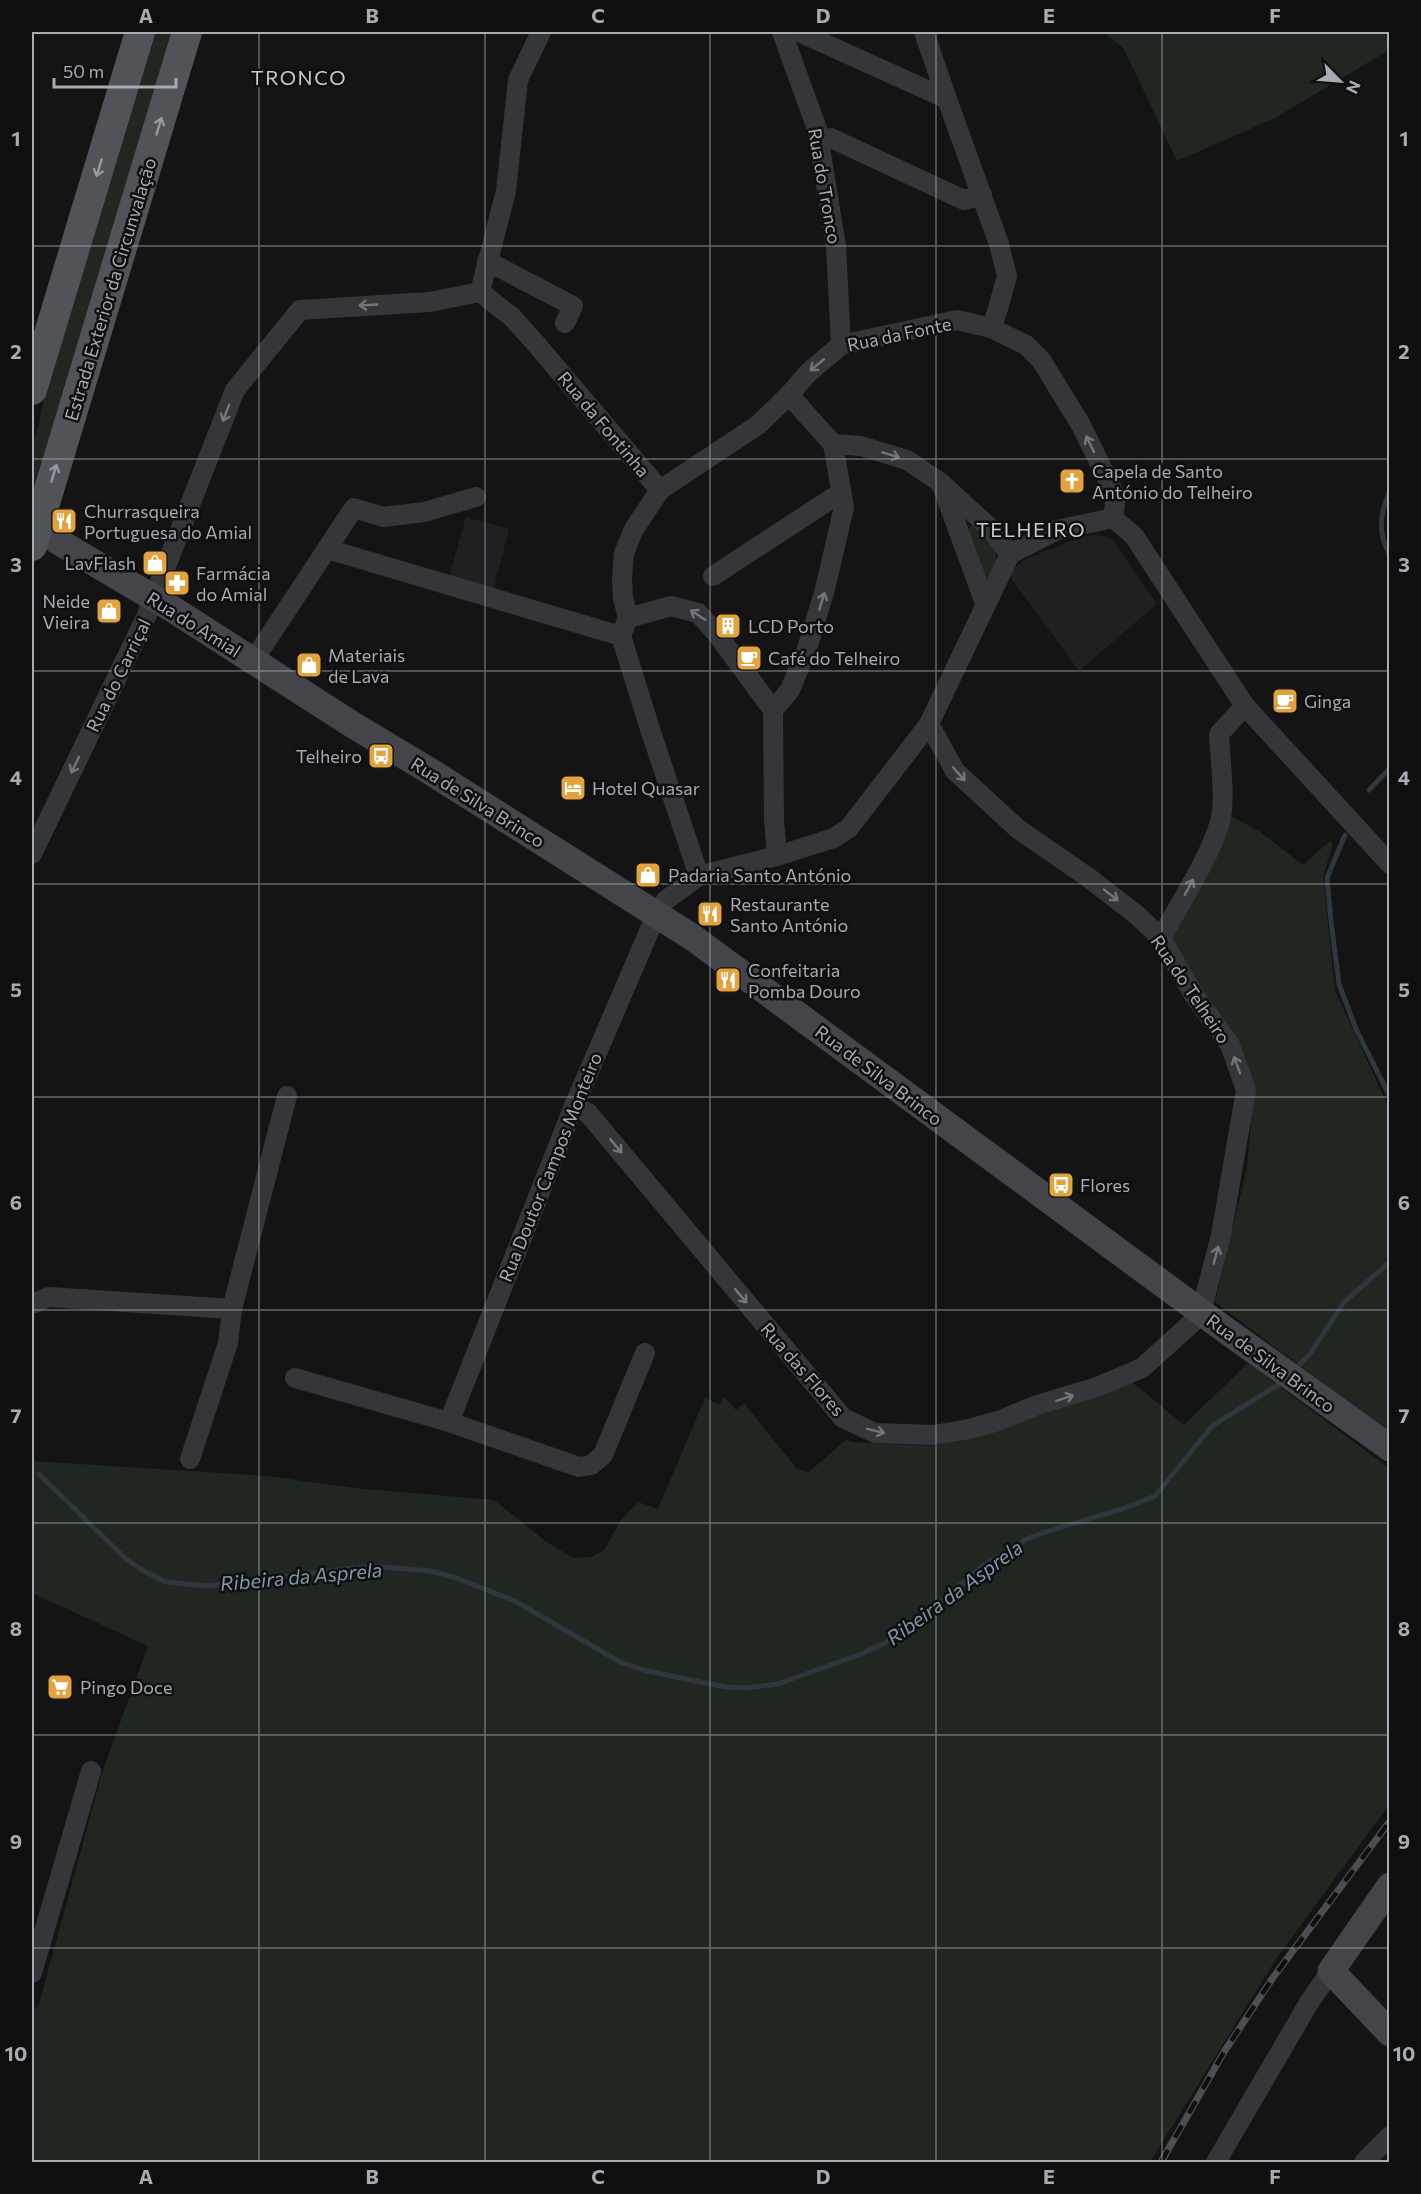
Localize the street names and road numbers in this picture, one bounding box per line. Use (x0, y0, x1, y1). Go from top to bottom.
street label: Rua do Tronco (804, 126, 846, 246)
street label: Estrada Exterior da Circunvalação (59, 155, 161, 423)
street label: Rua da Fonte (845, 312, 953, 356)
street label: Rua da Fontinha (553, 367, 655, 481)
street label: Rua do Amial (143, 587, 245, 661)
street label: Rua do Carriçal (81, 615, 155, 735)
street label: Rua de Silva Brinco (407, 752, 549, 852)
street label: Rua do Telheiro (1147, 931, 1235, 1047)
street label: Rua de Silva Brinco (811, 1020, 947, 1130)
street label: Rua Doutor Campos Monteiro (494, 1049, 606, 1285)
street label: Rua de Silva Brinco (1203, 1309, 1339, 1417)
street label: Rua das Flores (756, 1318, 850, 1420)

